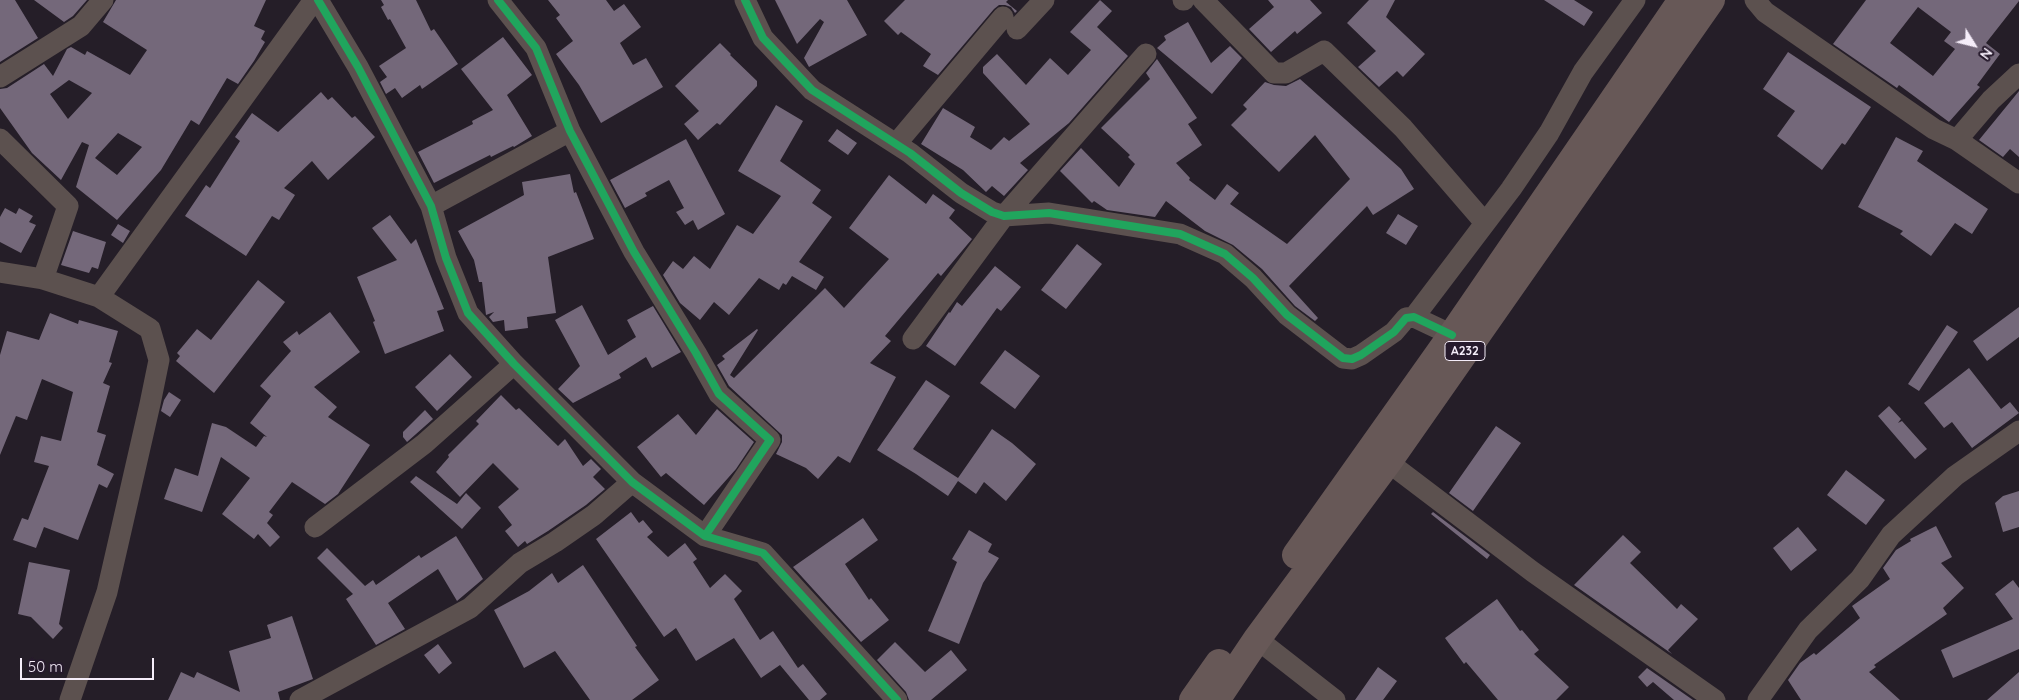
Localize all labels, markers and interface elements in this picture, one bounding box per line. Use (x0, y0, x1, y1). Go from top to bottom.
north arrow (1949, 20, 1999, 70)
text: N (1976, 44, 1996, 63)
road number: A232 (1445, 342, 1485, 361)
scale bar (22, 648, 156, 680)
text: 50 m (28, 657, 63, 676)

